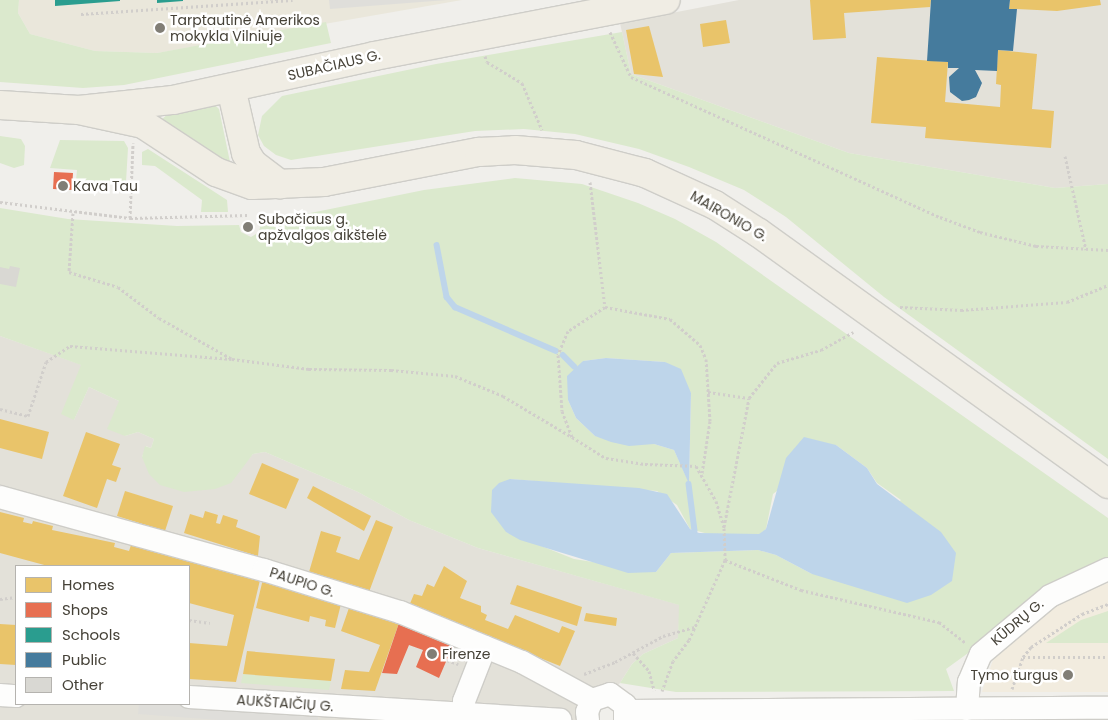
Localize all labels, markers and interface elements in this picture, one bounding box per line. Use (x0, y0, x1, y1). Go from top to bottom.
place label: Tarptautinė Amerikos mokykla Vilniuje (170, 12, 320, 44)
marker: Tarptautinė Amerikos mokykla Vilniuje (154, 22, 166, 34)
street label: SUBAČIAUS G. (286, 46, 382, 84)
place label: Kava Tau (73, 178, 138, 194)
marker: Kava Tau (57, 180, 69, 192)
street label: MAIRONIO G. (687, 187, 771, 245)
place label: Subačiaus g. apžvalgos aikštelė (258, 211, 387, 243)
marker: Subačiaus g. apžvalgos aikštelė (242, 221, 254, 233)
street label: PAUPIO G. (267, 564, 337, 600)
legend (15, 565, 190, 705)
text: Homes (62, 574, 115, 595)
street label: KŪDRŲ G. (987, 595, 1047, 649)
text: Shops (62, 599, 108, 620)
text: Schools (62, 624, 120, 645)
place label: Firenze (442, 646, 490, 662)
marker: Firenze (426, 648, 438, 660)
text: Public (62, 649, 107, 670)
place label: Tymo turgus (970, 667, 1058, 683)
marker: Tymo turgus (1062, 669, 1074, 681)
text: Other (62, 674, 104, 695)
street label: AUKŠTAIČIŲ G. (236, 691, 334, 715)

